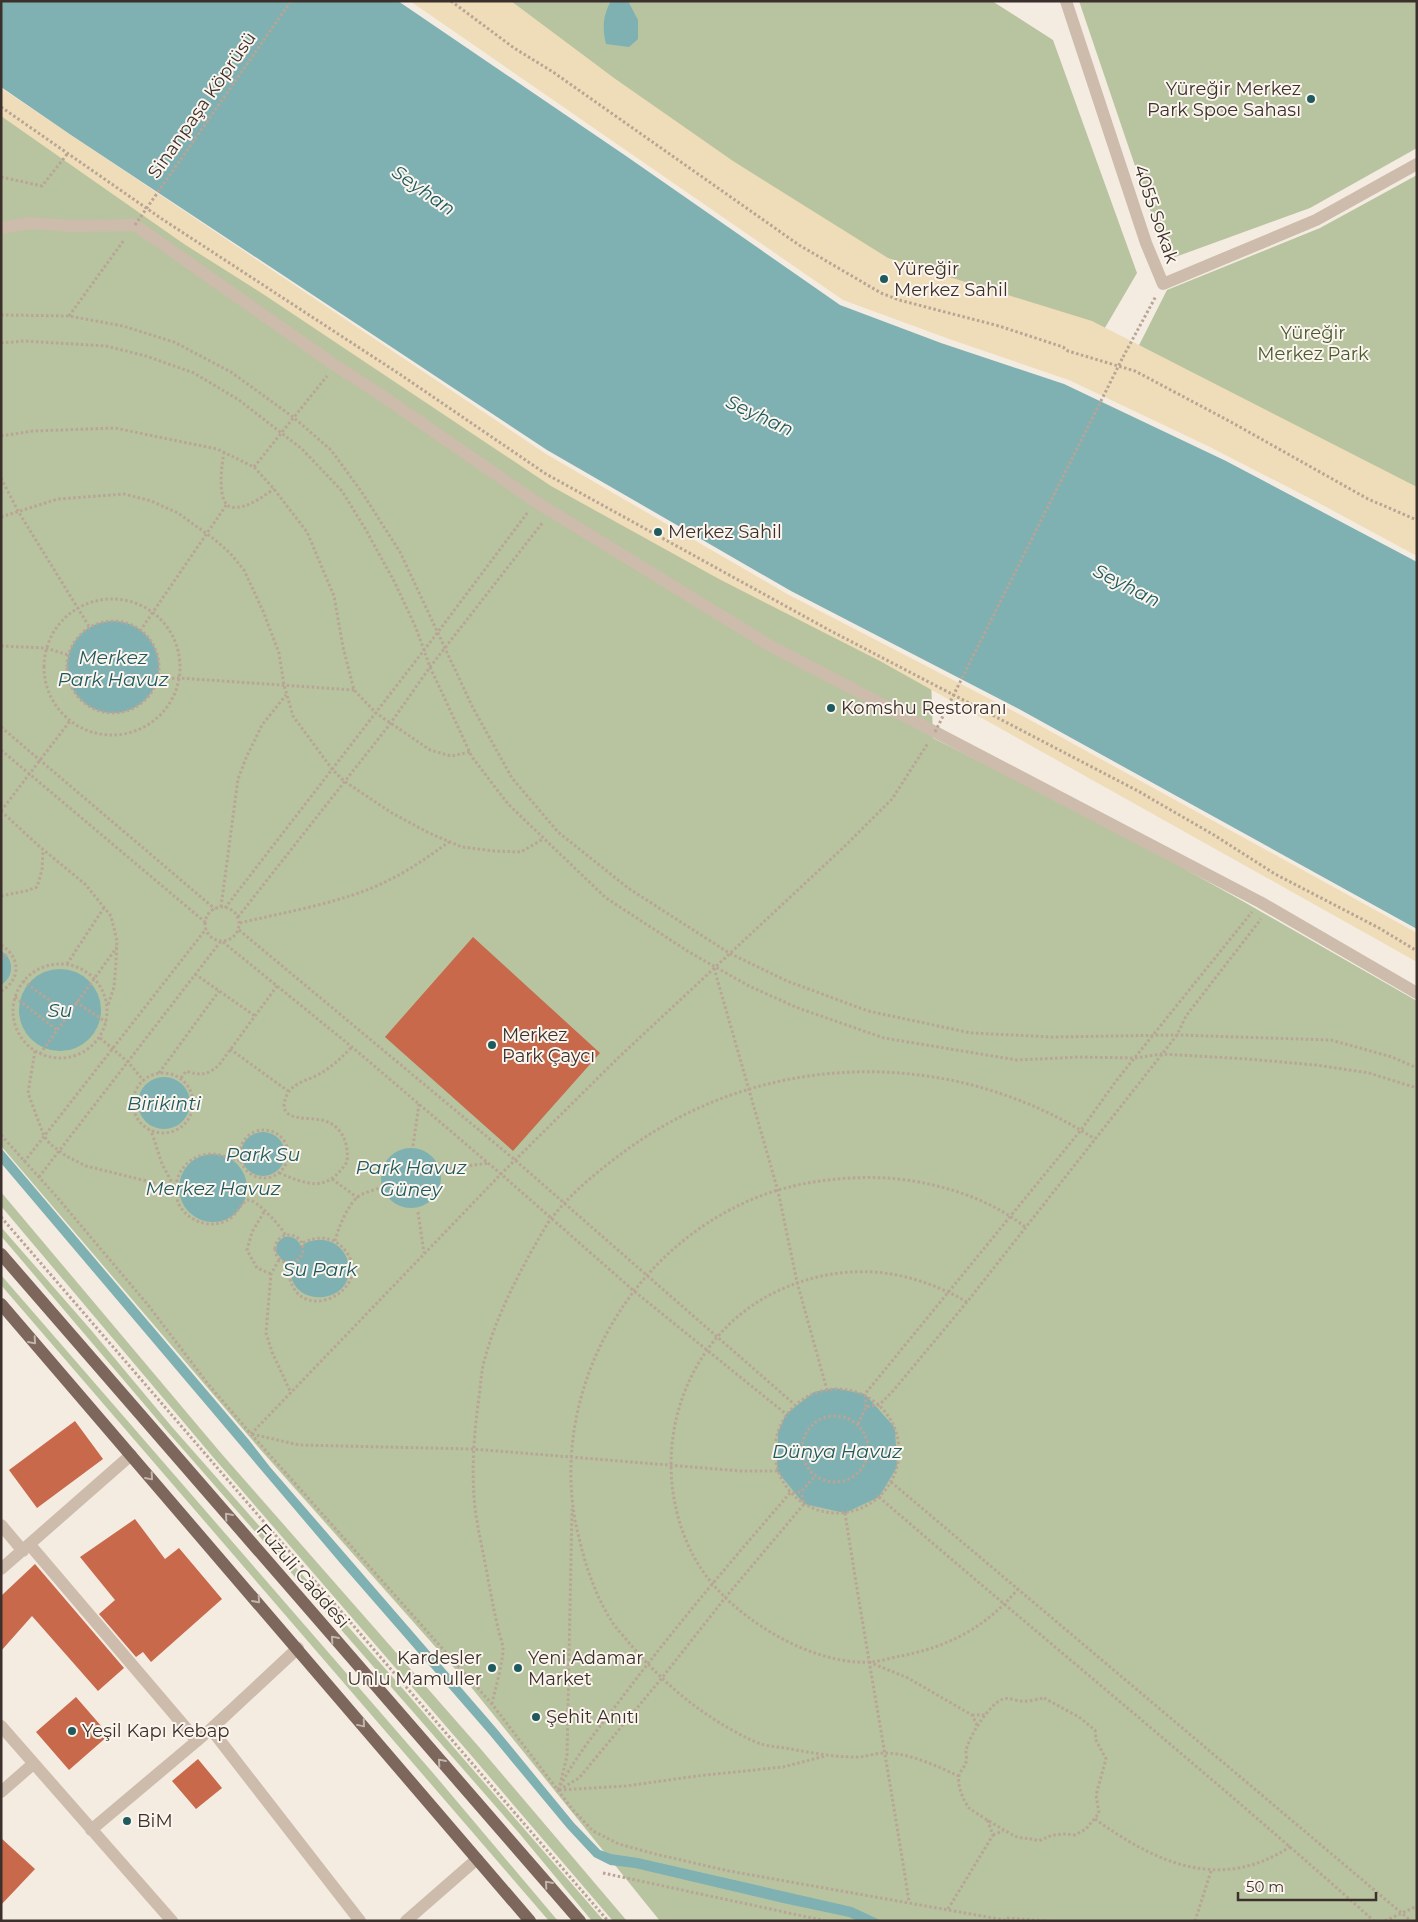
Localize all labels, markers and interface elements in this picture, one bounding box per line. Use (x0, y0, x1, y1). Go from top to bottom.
street label: Sinanpaşa Köprüsü (143, 28, 261, 182)
place label: Yüreğir Merkez Park Spoe Sahası (1147, 78, 1301, 121)
marker: Yüreğir Merkez Park Spoe Sahası (1305, 93, 1317, 105)
water label: Seyhan (388, 160, 460, 220)
street label: 4055 Sokak (1129, 162, 1183, 267)
place label: Yüreğir Merkez Sahil (894, 258, 1008, 301)
marker: Yüreğir Merkez Sahil (878, 273, 890, 285)
park label: Yüreğir Merkez Park (1257, 322, 1369, 365)
water label: Seyhan (722, 390, 797, 441)
place label: Merkez Sahil (668, 521, 782, 543)
marker: Merkez Sahil (652, 526, 664, 538)
water label: Seyhan (1090, 559, 1164, 612)
water label: Merkez Park Havuz (57, 646, 169, 691)
place label: Komshu Restoranı (841, 697, 1007, 719)
marker: Komshu Restoranı (825, 702, 837, 714)
water label: Su (48, 999, 72, 1022)
place label: Merkez Park Çaycı (502, 1024, 595, 1067)
marker: Merkez Park Çaycı (486, 1039, 498, 1051)
water label: Birikinti (127, 1092, 202, 1115)
water label: Park Su (226, 1143, 300, 1166)
water label: Park Havuz Güney (355, 1156, 467, 1201)
water label: Merkez Havuz (145, 1177, 281, 1200)
water label: Su Park (283, 1258, 358, 1281)
one-way arrow (27, 1335, 36, 1344)
water label: Dünya Havuz (772, 1440, 902, 1463)
one-way arrow (145, 1472, 154, 1481)
one-way arrow (225, 1513, 234, 1522)
street label: Fuzuli Caddesi (252, 1519, 354, 1633)
one-way arrow (251, 1595, 260, 1604)
one-way arrow (332, 1636, 340, 1645)
place label: Kardesler Unlu Mamuller (347, 1647, 482, 1690)
place label: Yeni Adamar Market (528, 1647, 644, 1690)
marker: Kardesler Unlu Mamuller (486, 1662, 498, 1674)
marker: Yeni Adamar Market (512, 1662, 524, 1674)
place label: Şehit Anıtı (546, 1706, 639, 1728)
marker: Şehit Anıtı (530, 1711, 542, 1723)
one-way arrow (356, 1718, 365, 1727)
place label: Yeşil Kapı Kebap (82, 1720, 230, 1742)
marker: Yeşil Kapı Kebap (66, 1725, 78, 1737)
one-way arrow (438, 1758, 447, 1767)
place label: BiM (137, 1810, 173, 1832)
marker: BiM (121, 1815, 133, 1827)
scale bar (1238, 1870, 1376, 1902)
text: 50 m (1246, 1877, 1284, 1896)
one-way arrow (544, 1881, 553, 1890)

